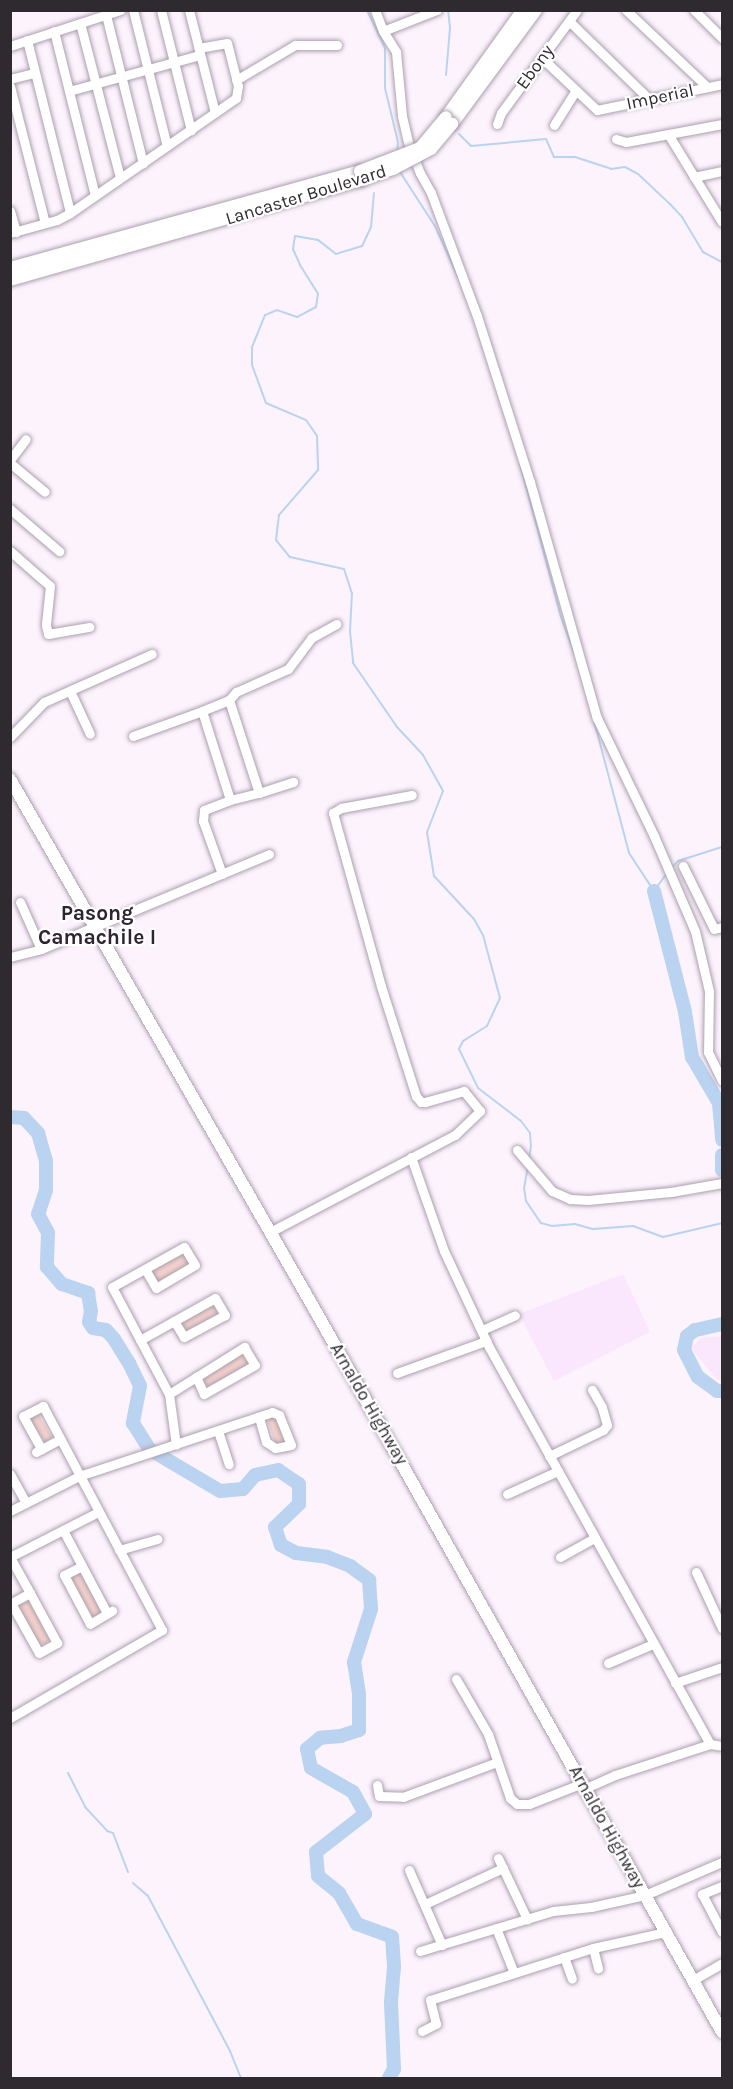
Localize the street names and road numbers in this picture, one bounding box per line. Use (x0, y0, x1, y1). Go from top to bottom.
street label: Ebony (512, 40, 558, 94)
street label: Imperial (624, 79, 696, 115)
street label: Lancaster Boulevard (223, 160, 389, 230)
street label: Arnaldo Highway (325, 1339, 413, 1469)
street label: Arnaldo Highway (564, 1762, 650, 1892)

